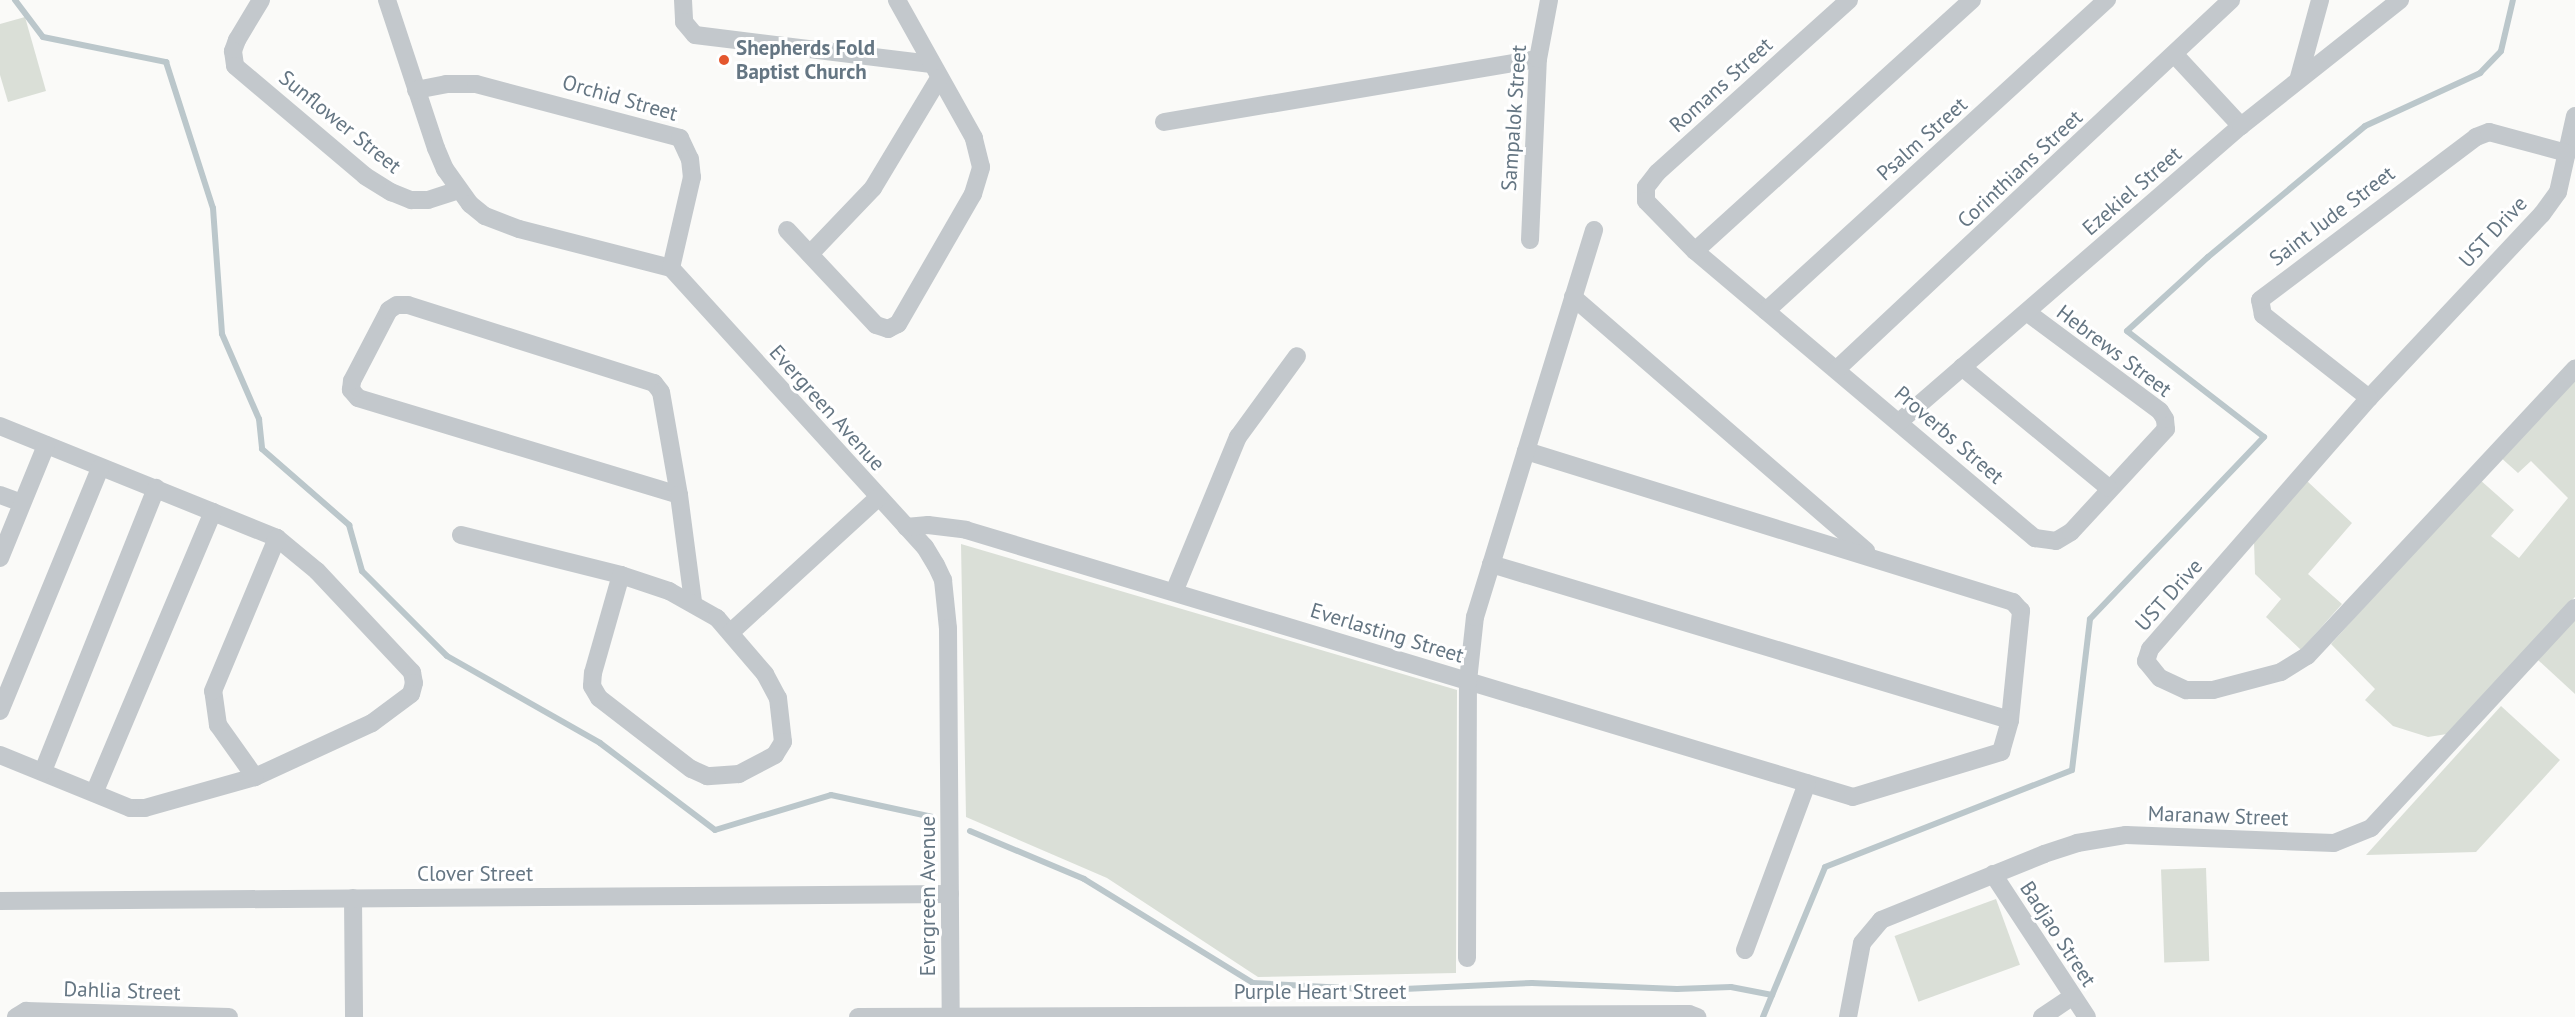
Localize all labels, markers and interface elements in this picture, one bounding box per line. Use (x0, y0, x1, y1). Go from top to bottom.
street label: Romans Street (1664, 32, 1778, 138)
place label: Shepherds Fold Baptist Church (736, 35, 875, 85)
street label: Sampalok Street (1496, 44, 1532, 192)
marker: Shepherds Fold Baptist Church (717, 53, 731, 67)
street label: Sunflower Street (274, 65, 406, 179)
street label: Orchid Street (560, 70, 680, 126)
street label: Psalm Street (1872, 92, 1972, 186)
street label: Corinthians Street (1953, 105, 2087, 233)
street label: Ezekiel Street (2077, 141, 2187, 241)
street label: Saint Jude Street (2265, 161, 2399, 271)
street label: UST Drive (2453, 191, 2533, 273)
street label: Hebrews Street (2052, 300, 2176, 402)
street label: Evergreen Avenue (764, 340, 890, 476)
street label: Proverbs Street (1889, 381, 2009, 489)
street label: UST Drive (2130, 553, 2208, 637)
street label: Everlasting Street (1307, 598, 1467, 668)
street label: Maranaw Street (2147, 801, 2289, 831)
street label: Evergreen Avenue (915, 815, 941, 977)
street label: Clover Street (417, 861, 533, 887)
street label: Badjao Street (2015, 877, 2101, 991)
street label: Dahlia Street (63, 976, 181, 1006)
street label: Purple Heart Street (1234, 979, 1406, 1005)

